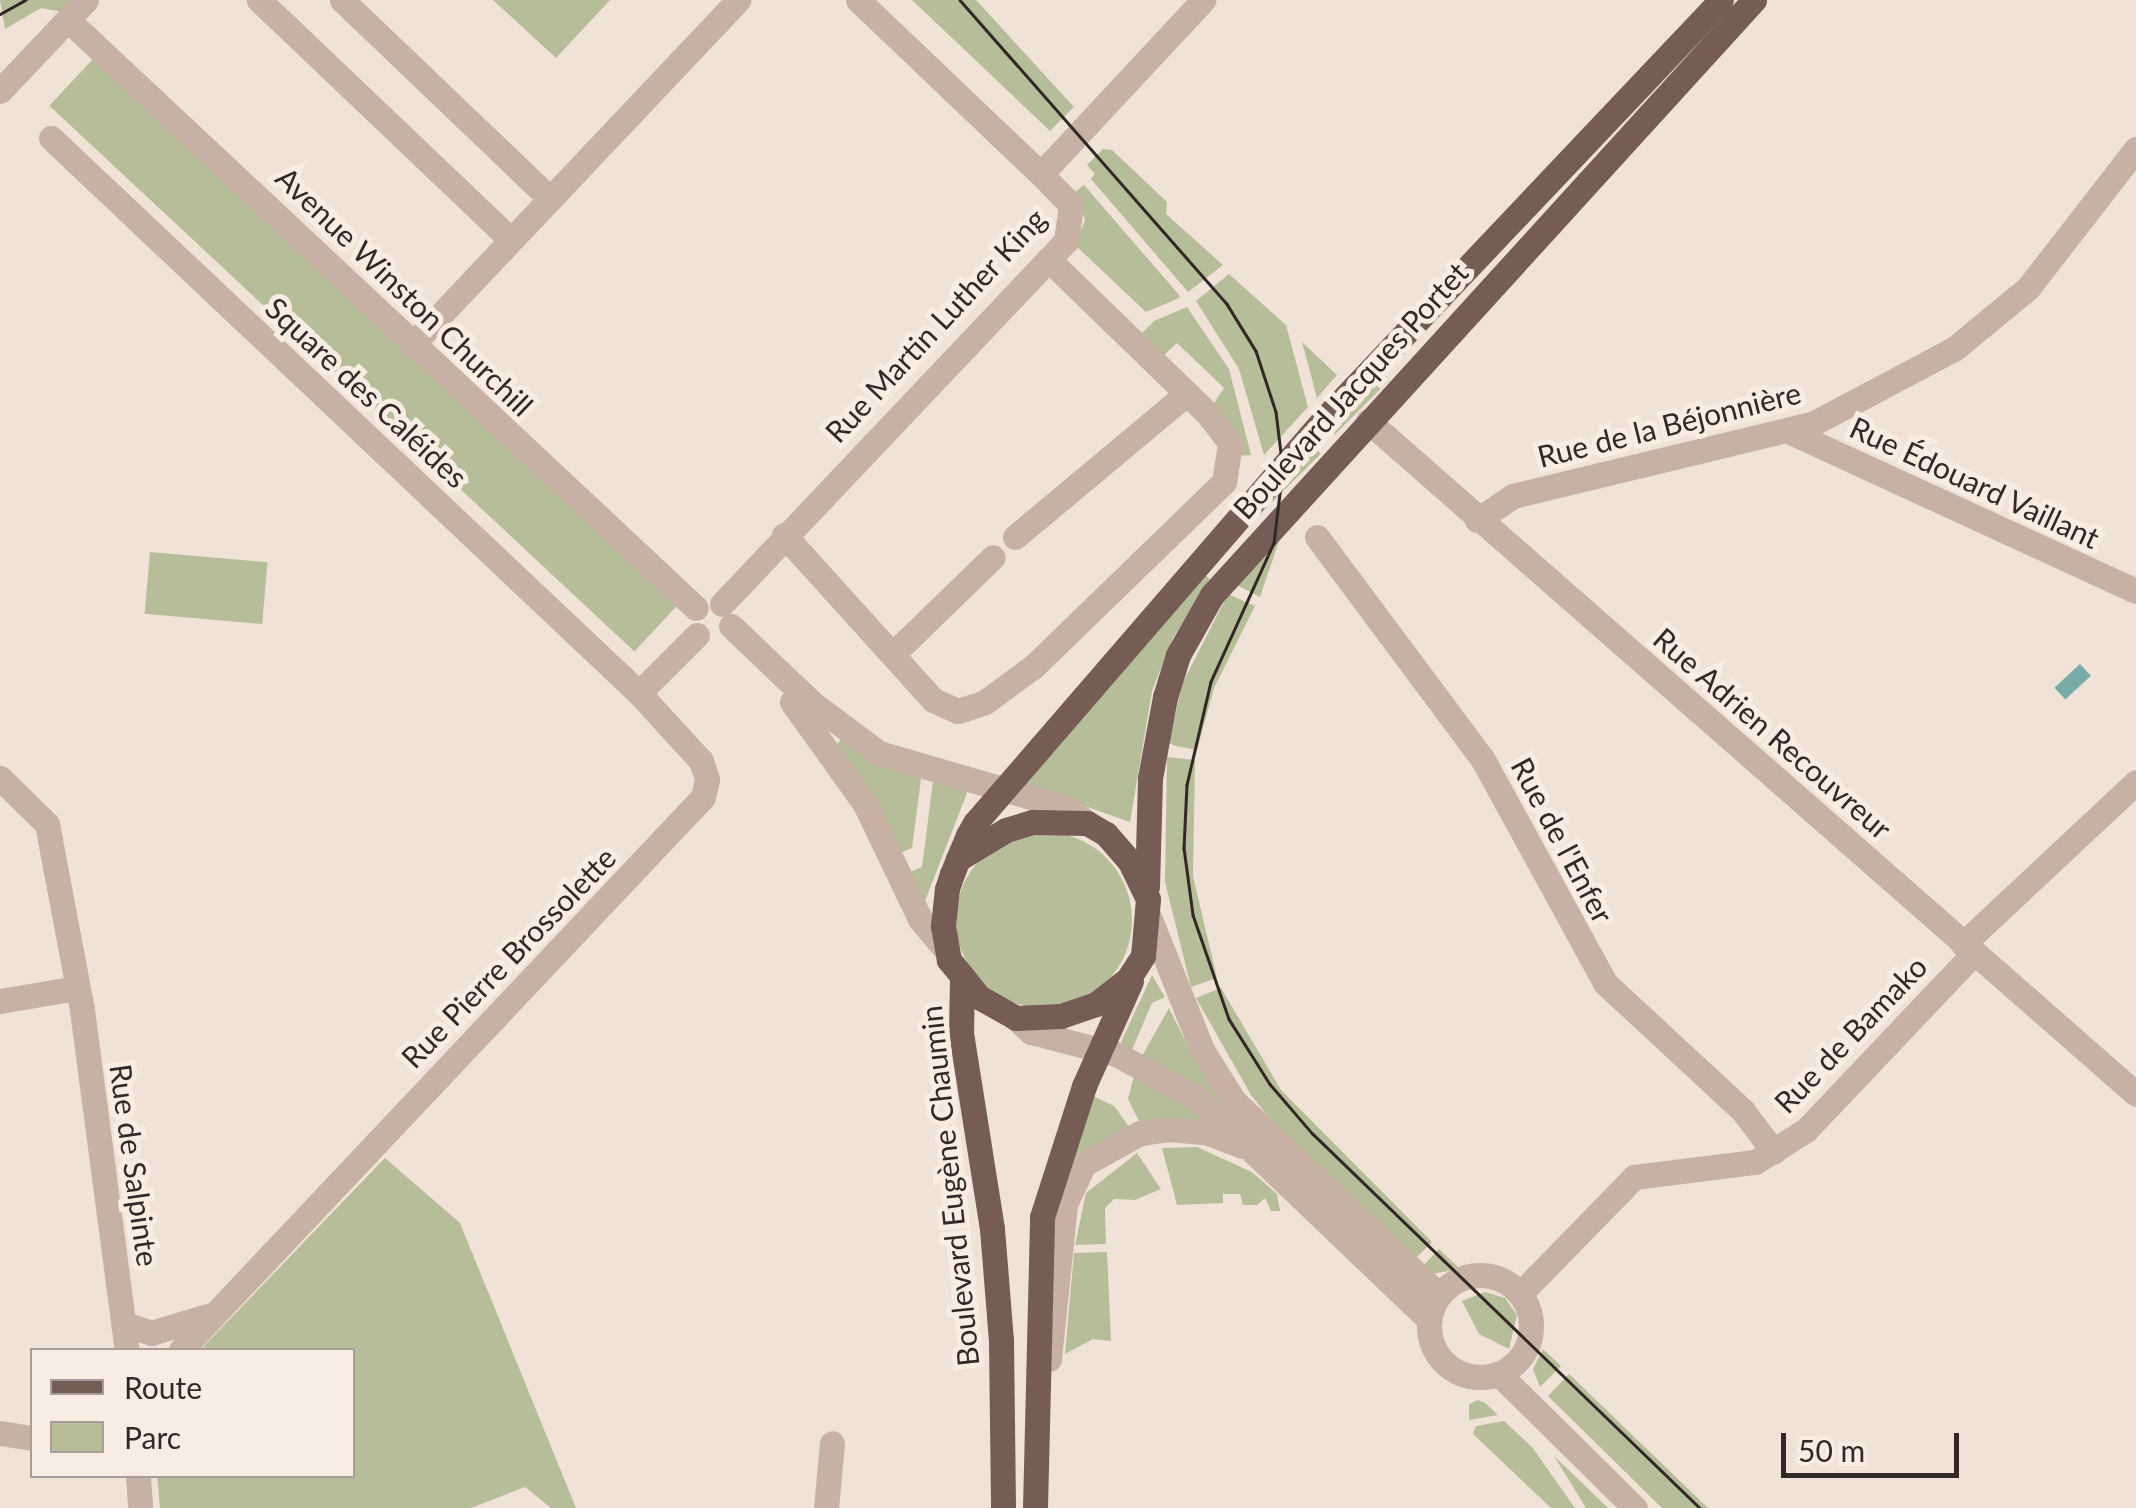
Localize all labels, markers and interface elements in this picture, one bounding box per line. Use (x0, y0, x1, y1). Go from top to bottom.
street label: Avenue Winston Churchill (269, 159, 541, 423)
street label: Rue Martin Luther King (817, 200, 1053, 450)
street label: Boulevard Jacques Portet (1225, 254, 1475, 526)
street label: Square des Caléides (259, 289, 475, 495)
street label: Rue de la Béjonnière (1534, 374, 1804, 474)
street label: Rue Édouard Vaillant (1844, 408, 2106, 556)
street label: Rue Adrien Recouvreur (1646, 620, 1900, 846)
street label: Rue de l'Enfer (1504, 751, 1622, 929)
street label: Rue Pierre Brossolette (393, 839, 623, 1075)
street label: Rue de Bamako (1766, 948, 1934, 1120)
street label: Boulevard Eugène Chaumin (912, 1004, 986, 1368)
street label: Rue de Salpinte (103, 1062, 167, 1268)
legend (30, 1348, 355, 1478)
text: Route (124, 1369, 202, 1405)
scale bar (1786, 1413, 1964, 1475)
text: Parc (124, 1419, 181, 1455)
text: 50 m (1798, 1432, 1865, 1468)

